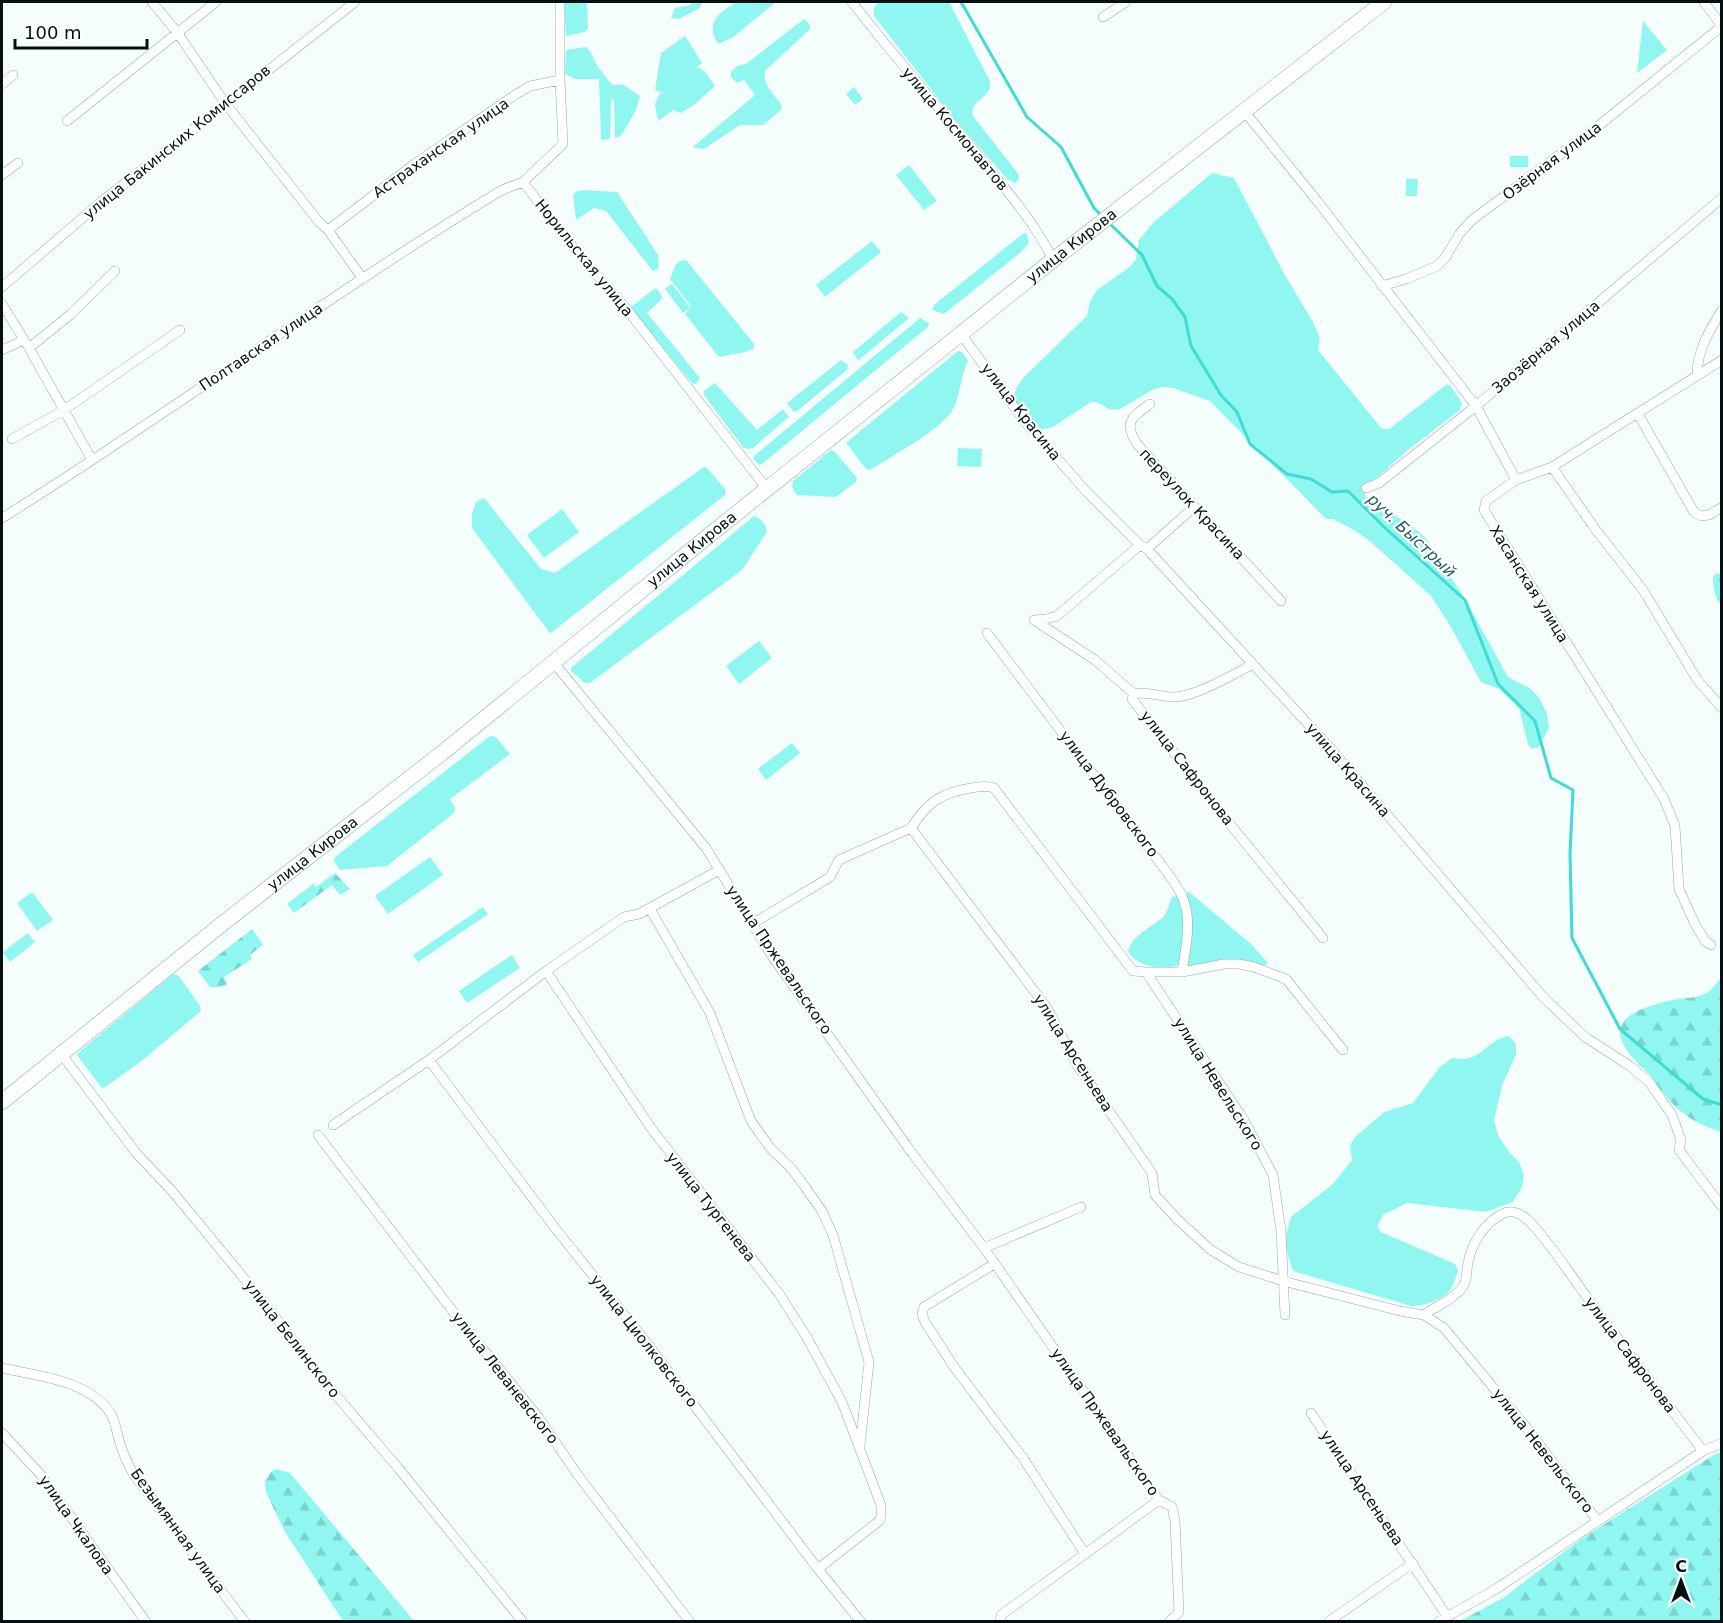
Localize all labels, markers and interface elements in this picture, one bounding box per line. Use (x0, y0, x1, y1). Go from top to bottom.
scale bar (15, 12, 147, 50)
text: 100 m (24, 22, 82, 43)
street label: улица Бакинских Комиссаров (80, 61, 274, 223)
street label: улица Космонавтов (898, 64, 1012, 194)
street label: Астраханская улица (370, 94, 512, 202)
street label: Озёрная улица (1499, 118, 1605, 204)
street label: Норильская улица (531, 196, 637, 320)
street label: улица Кирова (1023, 205, 1120, 287)
street label: Заозёрная улица (1488, 297, 1604, 397)
street label: Полтавская улица (196, 299, 326, 395)
street label: улица Красина (977, 360, 1065, 464)
street label: переулок Красина (1136, 445, 1248, 563)
water label: руч. Быстрый (1363, 489, 1460, 581)
street label: улица Кирова (644, 508, 740, 591)
street label: Хасанская улица (1486, 522, 1572, 646)
street label: улица Сафронова (1137, 707, 1237, 829)
street label: улица Красина (1302, 719, 1394, 821)
street label: улица Дубровского (1056, 727, 1162, 861)
street label: улица Кирова (264, 813, 362, 894)
street label: улица Пржевальского (722, 882, 836, 1038)
street label: улица Арсеньева (1029, 991, 1117, 1115)
street label: улица Невельского (1170, 1014, 1266, 1154)
street label: улица Тургенева (663, 1149, 759, 1265)
street label: улица Циолковского (587, 1271, 701, 1411)
street label: улица Белинского (240, 1276, 344, 1402)
street label: улица Сафронова (1581, 1293, 1679, 1417)
street label: улица Леваневского (448, 1308, 562, 1448)
street label: улица Пржевальского (1047, 1345, 1163, 1499)
street label: улица Невельского (1489, 1385, 1597, 1517)
street label: улица Арсеньева (1317, 1427, 1407, 1549)
street label: Безымянная улица (127, 1465, 229, 1597)
street label: улица Чкалова (35, 1472, 117, 1578)
north arrow (1651, 1551, 1711, 1611)
text: С (1675, 1557, 1687, 1576)

